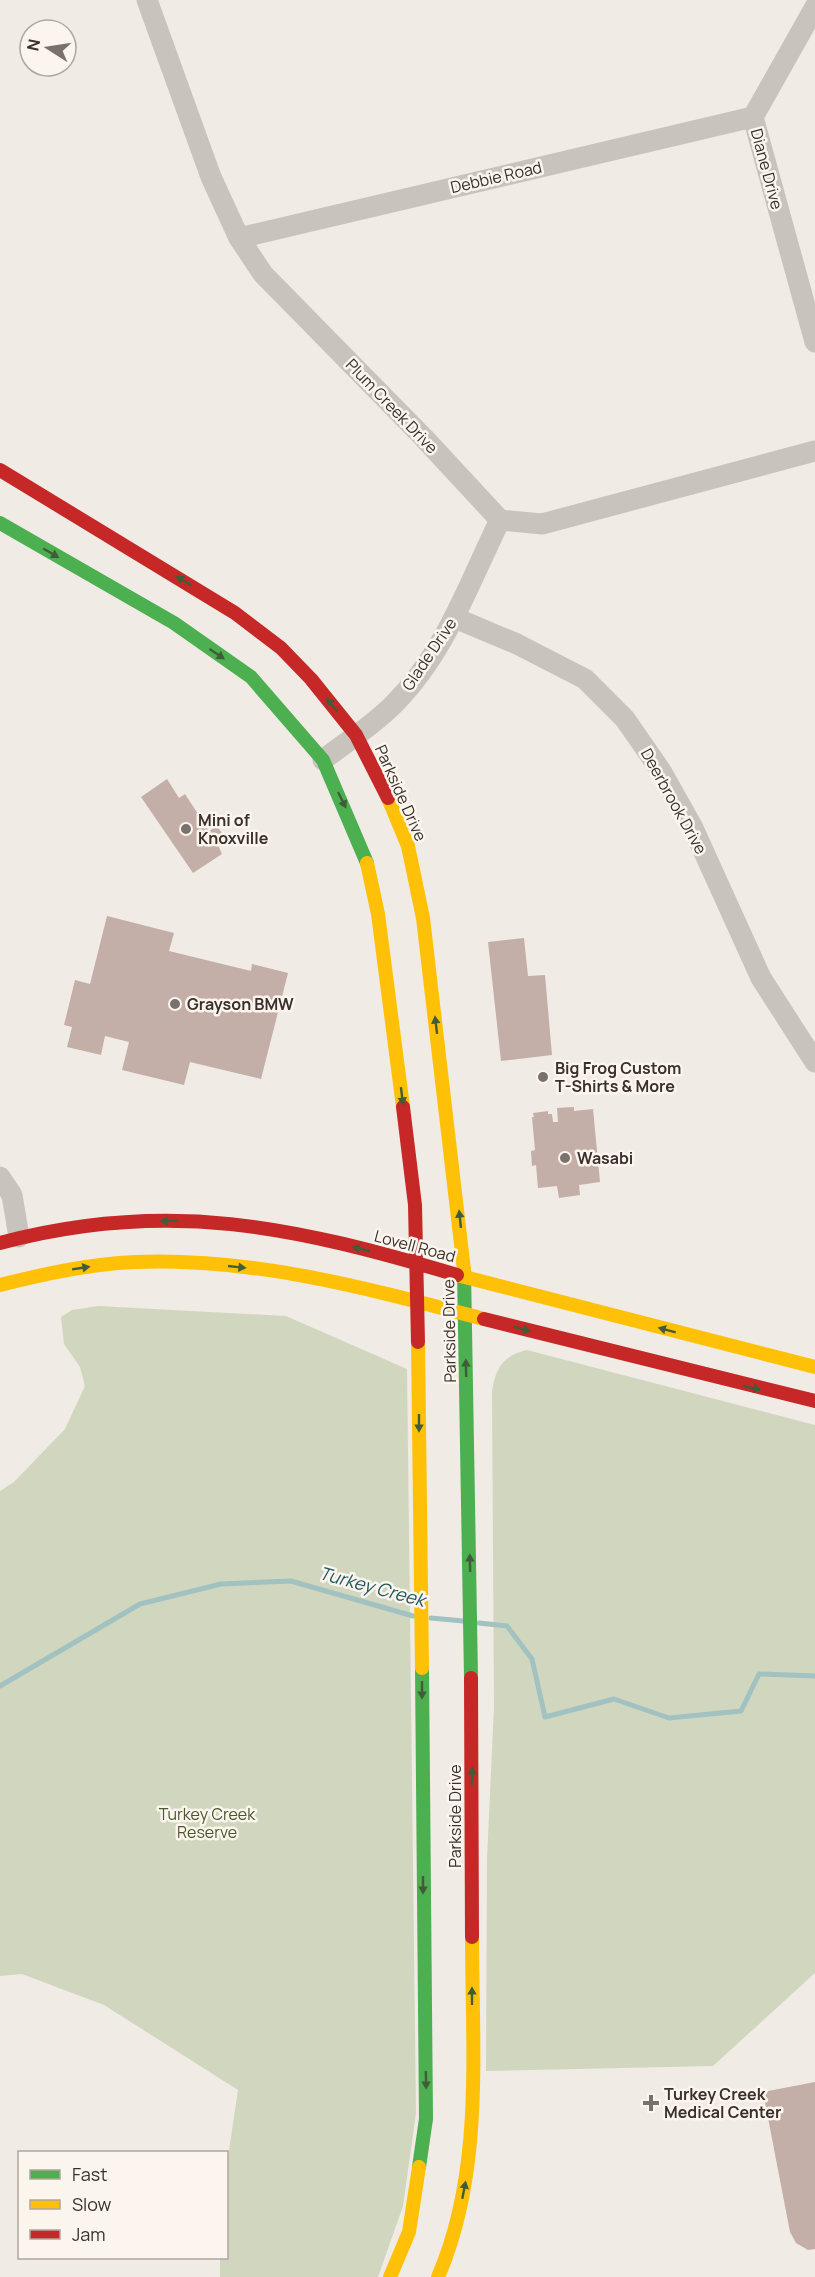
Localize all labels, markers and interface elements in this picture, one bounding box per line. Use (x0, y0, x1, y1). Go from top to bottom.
north arrow (18, 18, 78, 78)
text: N (21, 37, 45, 53)
street label: Diane Drive (746, 126, 788, 212)
street label: Debbie Road (448, 156, 544, 198)
street label: Plum Creek Drive (341, 354, 443, 458)
one-way arrow (43, 547, 59, 558)
one-way arrow (176, 576, 192, 587)
street label: Glade Drive (397, 613, 461, 695)
one-way arrow (209, 648, 225, 660)
one-way arrow (327, 698, 339, 713)
street label: Parkside Drive (370, 741, 432, 845)
street label: Deerbrook Drive (636, 744, 712, 858)
one-way arrow (337, 792, 346, 809)
place label: Mini of Knoxville (198, 809, 269, 849)
marker: Mini of Knoxville (179, 822, 193, 836)
place label: Grayson BMW (187, 993, 294, 1015)
marker: Grayson BMW (168, 997, 182, 1011)
one-way arrow (432, 1015, 441, 1034)
place label: Big Frog Custom T-Shirts & More (555, 1057, 681, 1097)
marker: Big Frog Custom T-Shirts & More (536, 1070, 550, 1084)
one-way arrow (397, 1087, 407, 1106)
place label: Wasabi (577, 1147, 633, 1169)
marker: Wasabi (558, 1151, 572, 1165)
one-way arrow (455, 1209, 465, 1228)
one-way arrow (159, 1217, 178, 1226)
street label: Lovell Road (372, 1225, 458, 1267)
one-way arrow (352, 1243, 370, 1253)
one-way arrow (228, 1262, 247, 1272)
one-way arrow (72, 1263, 91, 1272)
street label: Parkside Drive (437, 1279, 461, 1383)
one-way arrow (513, 1324, 531, 1334)
one-way arrow (658, 1325, 676, 1334)
one-way arrow (461, 1359, 471, 1378)
one-way arrow (742, 1383, 761, 1393)
one-way arrow (415, 1413, 424, 1432)
one-way arrow (465, 1554, 474, 1573)
water label: Turkey Creek (317, 1560, 431, 1612)
one-way arrow (417, 1680, 427, 1699)
street label: Parkside Drive (444, 1764, 466, 1868)
one-way arrow (467, 1766, 477, 1785)
park label: Turkey Creek Reserve (159, 1803, 256, 1843)
one-way arrow (418, 1875, 428, 1894)
one-way arrow (467, 1986, 477, 2005)
one-way arrow (421, 2070, 430, 2089)
place label: Turkey Creek Medical Center (664, 2083, 781, 2123)
marker: Turkey Creek Medical Center (642, 2094, 660, 2112)
legend (18, 2151, 228, 2259)
text: Fast (72, 2162, 107, 2186)
one-way arrow (460, 2180, 469, 2199)
text: Slow (72, 2192, 112, 2216)
text: Jam (72, 2222, 106, 2246)

